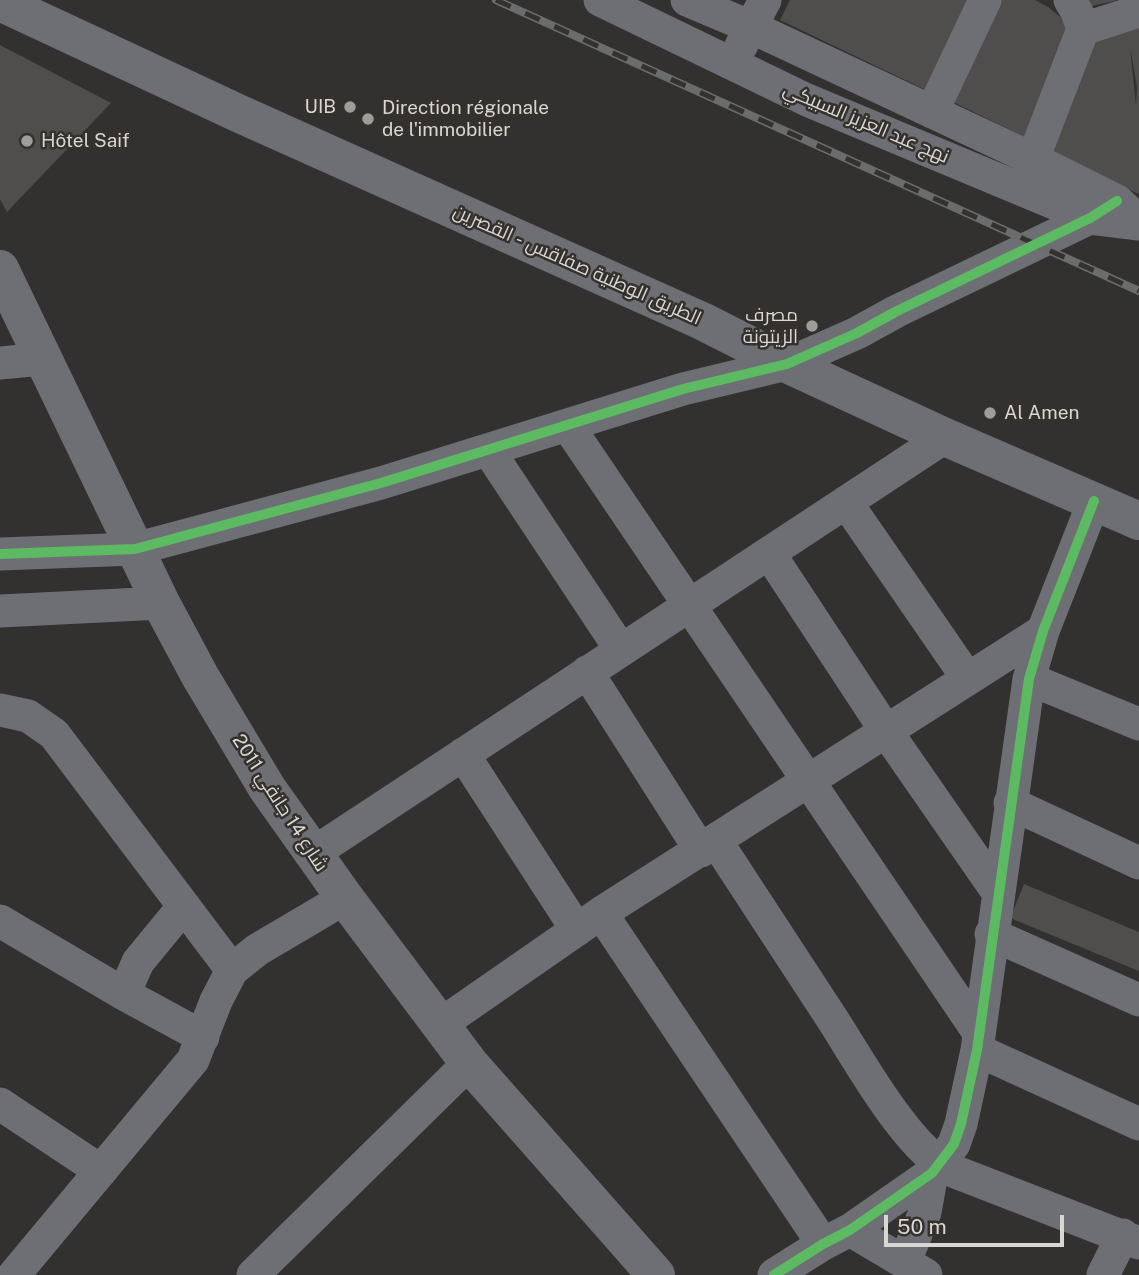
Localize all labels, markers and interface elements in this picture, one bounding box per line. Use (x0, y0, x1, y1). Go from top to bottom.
street label: نهج عبد العزيز السبيكي (780, 78, 952, 168)
place label: UIB (305, 96, 336, 118)
place label: Direction régionale de l'immobilier (382, 97, 549, 141)
marker: UIB (342, 99, 358, 115)
marker: Direction régionale de l'immobilier (360, 111, 376, 127)
place label: Hôtel Saif (41, 130, 129, 152)
marker: Hôtel Saif (19, 133, 35, 149)
street label: الطريق الوطنية صفاقس - القصرين (449, 200, 705, 330)
place label: مصرف الزيتونة (743, 304, 798, 348)
marker: مصرف الزيتونة (804, 318, 820, 334)
place label: Al Amen (1004, 402, 1080, 424)
marker: Al Amen (982, 405, 998, 421)
street label: شارع 14 جانفي 2011 (227, 730, 333, 876)
scale bar (887, 1202, 1067, 1246)
text: 50 m (897, 1214, 947, 1239)

